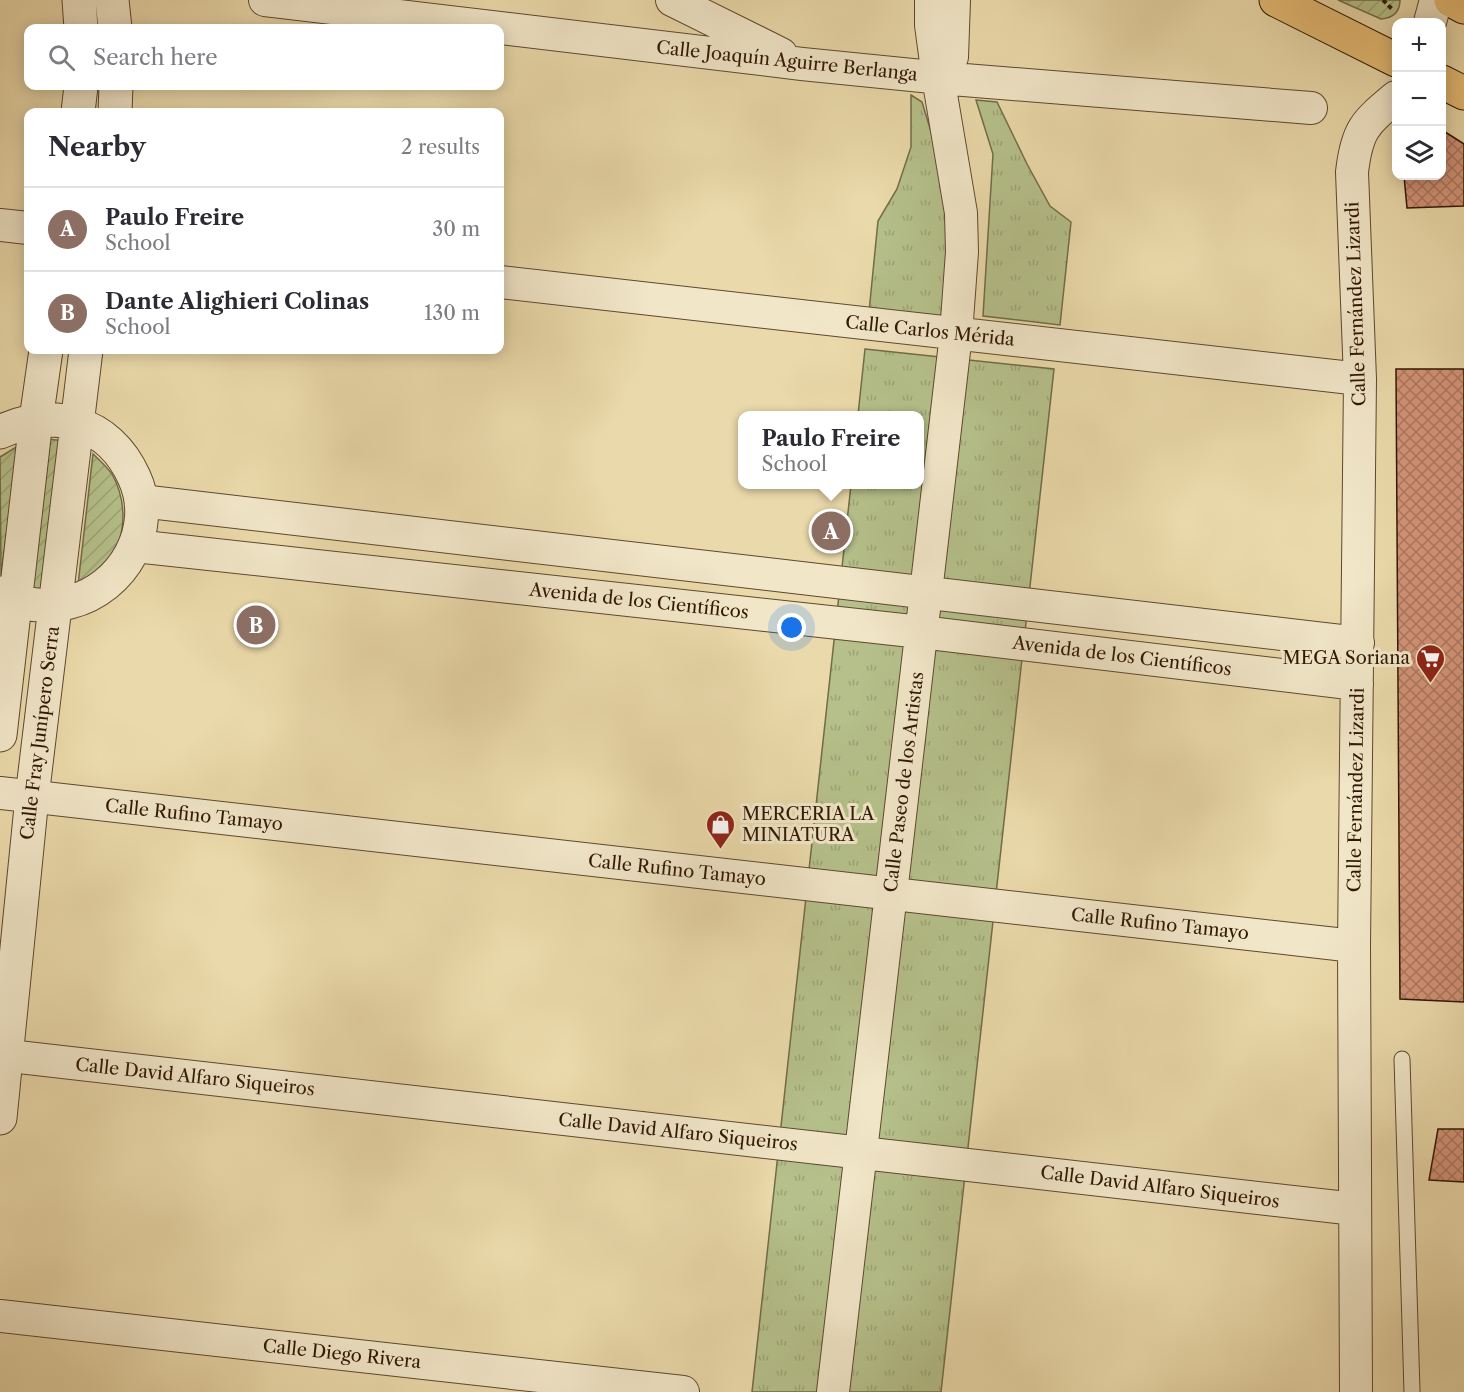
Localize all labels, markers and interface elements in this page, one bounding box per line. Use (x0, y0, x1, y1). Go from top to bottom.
map controls (1392, 18, 1446, 180)
button: + (1392, 18, 1446, 72)
search box (24, 24, 504, 90)
street label: Calle Joaquín Aguirre Berlanga (655, 36, 919, 86)
icon: search (45, 41, 78, 74)
text: Search here (93, 44, 218, 71)
button: − (1392, 72, 1446, 126)
button: layers (1392, 126, 1446, 180)
text: Nearby (48, 131, 146, 163)
text: 2 results (401, 135, 480, 159)
street label: Calle Fernández Lizardi (1341, 201, 1371, 407)
text: Paulo Freire (105, 204, 244, 231)
text: A (60, 217, 75, 241)
text: 30 m (432, 217, 480, 241)
text: School (105, 231, 170, 255)
text: Dante Alighieri Colinas (105, 288, 369, 315)
text: B (60, 301, 75, 325)
text: 130 m (424, 301, 480, 325)
street label: Calle Carlos Mérida (844, 311, 1016, 351)
text: School (105, 315, 170, 339)
popup (738, 411, 924, 489)
text: Paulo Freire (761, 425, 901, 452)
text: School (761, 452, 827, 476)
pin: A (812, 508, 850, 554)
street label: Avenida de los Científicos (527, 578, 750, 623)
pin: B (236, 602, 276, 648)
your location (777, 613, 806, 642)
street label: Calle Fray Junípero Serra (16, 624, 64, 841)
street label: Avenida de los Científicos (1010, 632, 1233, 680)
supermarket icon: MEGA Soriana (1415, 642, 1447, 684)
place label: MEGA Soriana (1283, 647, 1411, 669)
street label: Calle Paseo de los Artistas (880, 670, 928, 894)
street label: Calle Fernández Lizardi (1343, 687, 1369, 892)
street label: Calle Rufino Tamayo (104, 795, 284, 835)
place label: MERCERIA LA MINIATURA (742, 803, 875, 846)
shop icon: MERCERIA LA MINIATURA (705, 808, 737, 850)
street label: Calle Rufino Tamayo (587, 850, 767, 890)
street label: Calle Rufino Tamayo (1070, 904, 1250, 944)
street label: Calle David Alfaro Siqueiros (74, 1053, 316, 1101)
street label: Calle David Alfaro Siqueiros (557, 1108, 799, 1156)
street label: Calle David Alfaro Siqueiros (1039, 1161, 1281, 1213)
street label: Calle Diego Rivera (262, 1335, 423, 1373)

